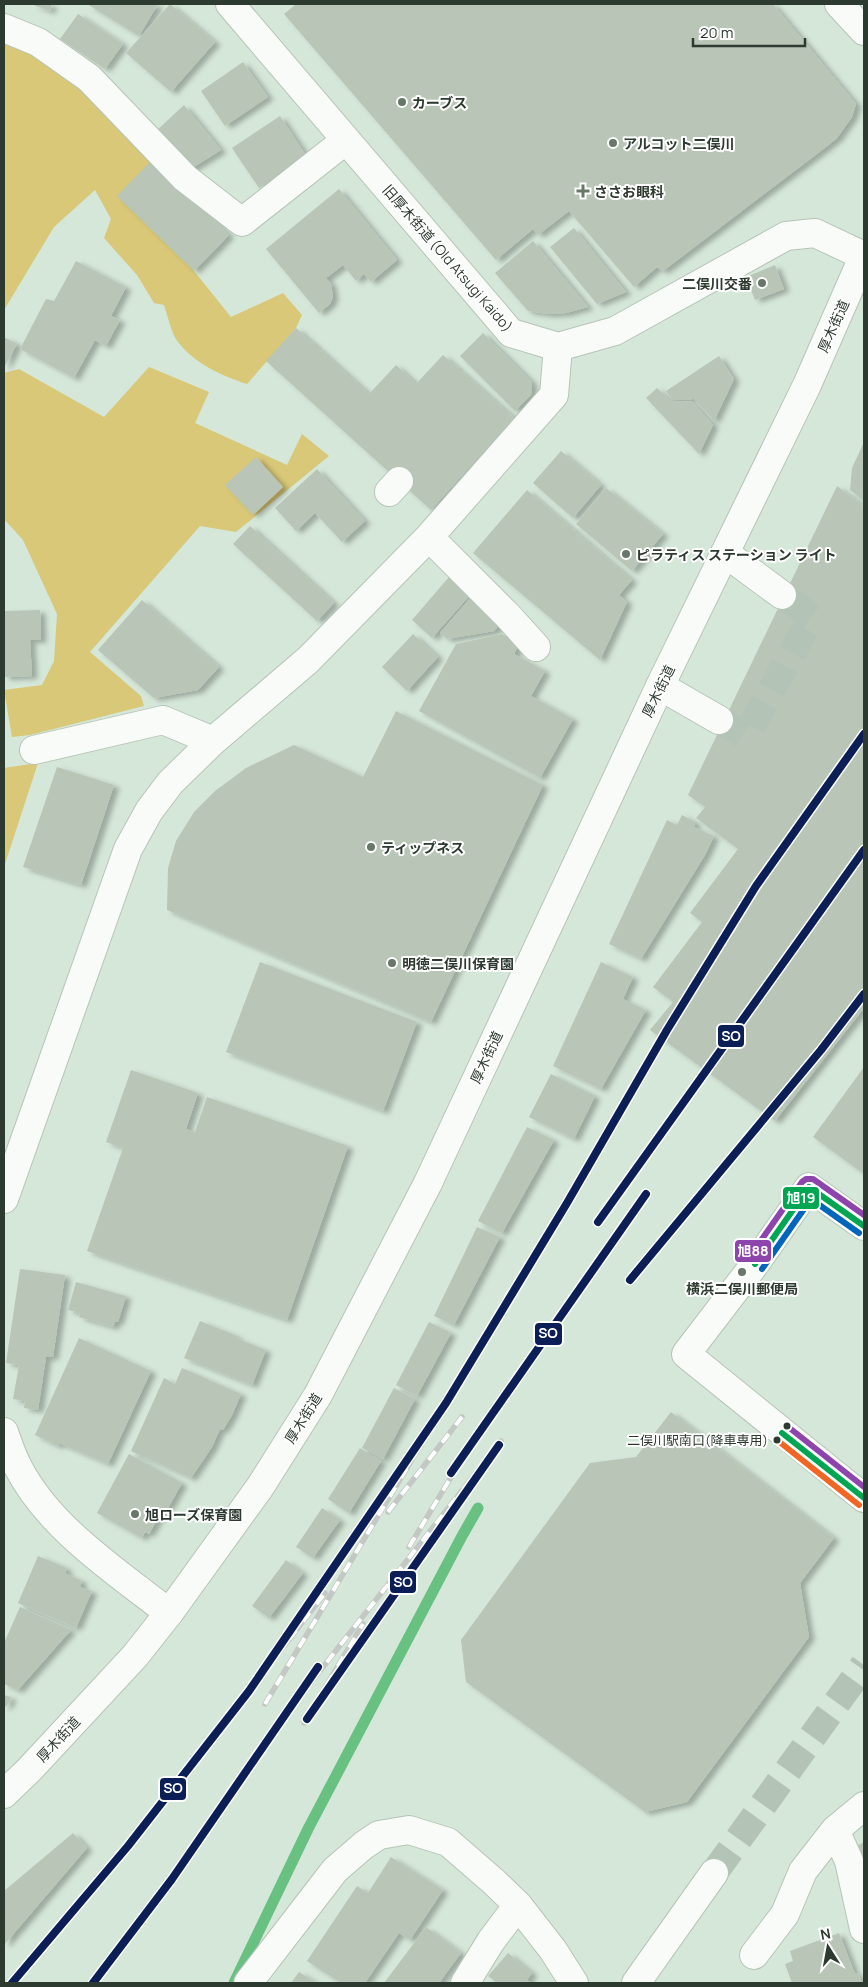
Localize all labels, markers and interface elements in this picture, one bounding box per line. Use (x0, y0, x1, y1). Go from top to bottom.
scale bar (693, 15, 806, 47)
text: 20 m (700, 22, 733, 43)
place label: カーブス (412, 93, 467, 112)
marker: カーブス (396, 96, 408, 108)
place label: アルコット二俣川 (623, 134, 735, 153)
marker: アルコット二俣川 (607, 137, 619, 149)
street label: 旧厚木街道 (Old Atsugi Kaido) (379, 180, 517, 336)
place label: ささお眼科 (594, 182, 664, 201)
marker: ささお眼科 (576, 184, 590, 198)
place label: 二俣川交番 (682, 274, 752, 293)
marker: 二俣川交番 (756, 277, 768, 289)
street label: 厚木街道 (813, 297, 853, 355)
place label: ピラティス ステーション ライト (636, 545, 836, 564)
marker: ピラティス ステーション ライト (620, 548, 632, 560)
street label: 厚木街道 (637, 662, 679, 720)
place label: ティップネス (381, 838, 464, 857)
marker: ティップネス (365, 841, 377, 853)
place label: 明徳二俣川保育園 (402, 954, 514, 973)
marker: 明徳二俣川保育園 (386, 957, 398, 969)
line badge: SO (717, 1024, 745, 1048)
text: SO (721, 1026, 741, 1045)
street label: 厚木街道 (466, 1028, 506, 1086)
line badge: 旭19 (782, 1186, 820, 1210)
text: 旭19 (787, 1188, 815, 1207)
line badge: 旭88 (734, 1239, 772, 1263)
text: 旭88 (737, 1241, 769, 1260)
marker: 横浜二俣川郵便局 (736, 1266, 748, 1278)
place label: 横浜二俣川郵便局 (686, 1279, 798, 1298)
line badge: SO (534, 1322, 563, 1346)
text: SO (538, 1323, 558, 1342)
street label: 厚木街道 (280, 1389, 326, 1447)
unlabelled marker (782, 1421, 792, 1431)
place label: 二俣川駅南口(降車専用) (627, 1431, 768, 1449)
marker: 二俣川駅南口(降車専用) (772, 1435, 782, 1445)
place label: 旭ローズ保育園 (145, 1505, 242, 1524)
marker: 旭ローズ保育園 (129, 1508, 141, 1520)
line badge: SO (389, 1570, 417, 1594)
text: SO (393, 1572, 413, 1591)
street label: 厚木街道 (32, 1712, 84, 1766)
line badge: SO (159, 1777, 187, 1801)
text: SO (163, 1778, 183, 1797)
north arrow (803, 1922, 853, 1972)
text: N (819, 1923, 832, 1944)

